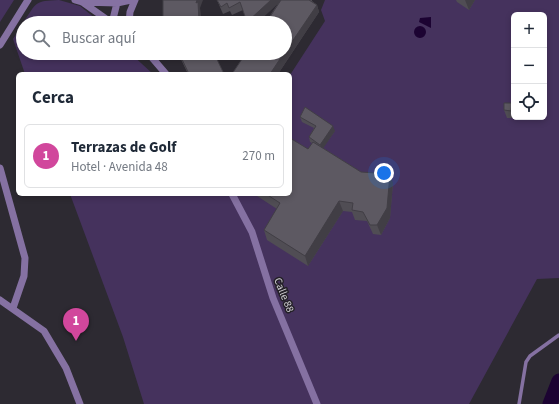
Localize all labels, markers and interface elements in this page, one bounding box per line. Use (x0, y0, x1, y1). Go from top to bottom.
map controls (511, 12, 547, 120)
button: + (511, 12, 547, 48)
search box (16, 16, 292, 60)
icon: search (30, 27, 52, 49)
text: Buscar aquí (62, 28, 135, 49)
button: − (511, 48, 547, 84)
button: locate (511, 84, 547, 120)
text: Cerca (32, 86, 74, 110)
text: Terrazas de Golf (71, 137, 176, 158)
text: 1 (43, 147, 49, 165)
text: 270 m (242, 147, 275, 165)
text: Hotel · Avenida 48 (71, 158, 168, 176)
your location (374, 163, 394, 183)
street label: Calle 88 (270, 275, 298, 315)
pin: 1 (63, 308, 89, 341)

